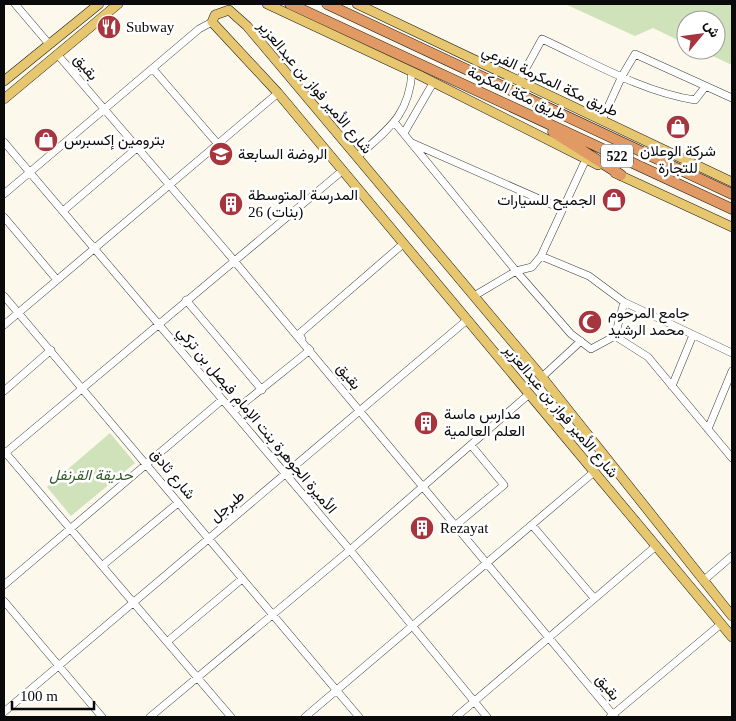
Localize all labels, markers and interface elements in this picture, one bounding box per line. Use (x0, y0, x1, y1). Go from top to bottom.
north arrow (676, 10, 726, 60)
restaurant icon: Subway (96, 14, 122, 40)
street label: شارع الأمير فواز بن عبدالعزير (252, 16, 376, 159)
text: ش (700, 18, 723, 41)
place label: Subway (126, 19, 175, 35)
street label: طريق مكة المكرمة الفرعي (479, 41, 621, 121)
street label: بقيق (69, 51, 101, 84)
street label: طريق مكة المكرمة (465, 62, 569, 124)
shop icon: شركة الوعلان للتجارة (665, 114, 691, 140)
shop icon: بترومين إكسبرس (33, 127, 59, 153)
place label: بترومين إكسبرس (64, 132, 165, 150)
school or university icon: الروضة السابعة (208, 141, 234, 167)
place label: شركة الوعلان للتجارة (640, 143, 716, 177)
road number: 522 (601, 144, 633, 168)
place label: الروضة السابعة (238, 146, 327, 163)
place label: المدرسة المتوسطة 26 (بنات) (248, 187, 358, 221)
shop icon: الجميح للسيارات (601, 187, 627, 213)
building icon: المدرسة المتوسطة 26 (بنات) (218, 191, 244, 217)
place label: الجميح للسيارات (497, 192, 596, 211)
place label: جامع المرحوم محمد الرشيد (608, 305, 689, 339)
mosque icon: جامع المرحوم محمد الرشيد (577, 309, 603, 335)
street label: الأميرة الجوهرة بنت الإمام فيصل بن تركي (170, 323, 341, 520)
street label: شارع الأمير فواز بن عبدالعزير (498, 340, 622, 483)
street label: بقيق (332, 360, 364, 394)
place label: مدارس ماسة العلم العالمية (444, 406, 525, 441)
building icon: مدارس ماسة العلم العالمية (413, 410, 439, 436)
street label: شارع ثادق (145, 446, 199, 504)
park label: حديقة القرنفل (49, 467, 134, 484)
street label: طبرجل (207, 487, 248, 526)
building icon: Rezayat (409, 515, 435, 541)
place label: Rezayat (440, 520, 489, 536)
street label: بقيق (591, 671, 623, 704)
scale bar (12, 678, 95, 710)
text: 100 m (20, 688, 58, 704)

